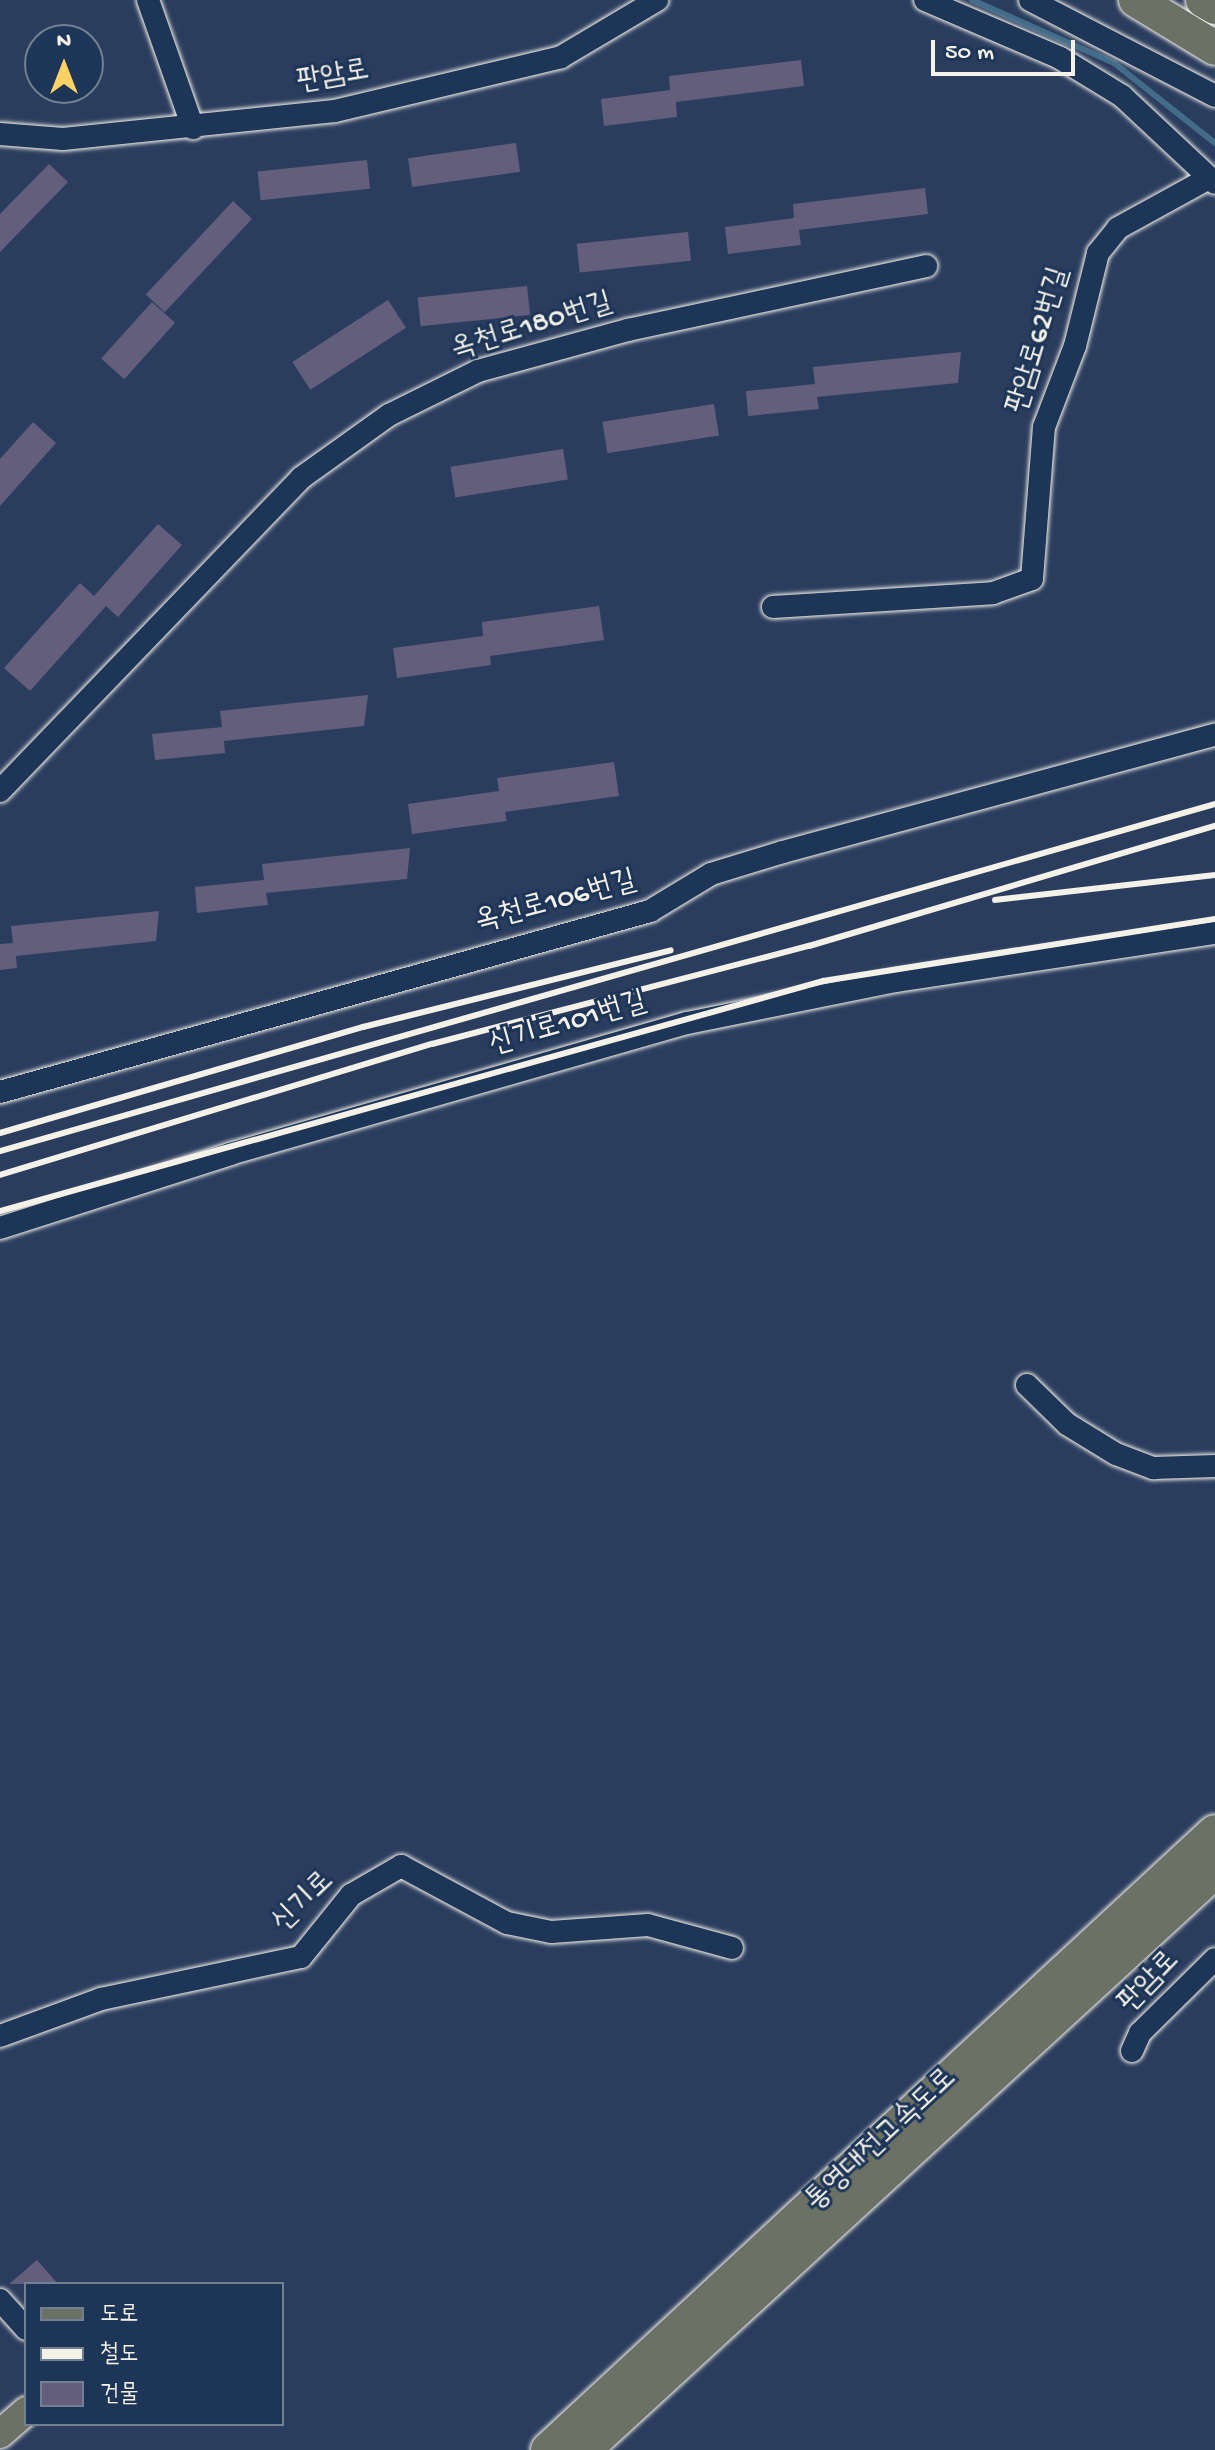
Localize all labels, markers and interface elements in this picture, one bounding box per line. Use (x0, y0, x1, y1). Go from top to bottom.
north arrow (24, 24, 104, 104)
scale bar (935, 24, 1079, 74)
text: N (57, 29, 71, 55)
text: 50 m (945, 39, 994, 68)
street label: 판암로 (294, 54, 372, 102)
street label: 판암로62번길 (1001, 264, 1079, 418)
street label: 옥천로180번길 (447, 286, 617, 370)
street label: 옥천로106번길 (472, 864, 640, 942)
street label: 신기로101번길 (485, 985, 651, 1065)
street label: 신기로 (265, 1865, 343, 1941)
street label: 판암로 (1112, 1944, 1188, 2022)
street label: 통영대전고속도로 (799, 2062, 965, 2220)
legend (24, 2282, 284, 2426)
text: 도로 (100, 2301, 139, 2330)
text: 철도 (100, 2341, 139, 2370)
text: 건물 (100, 2381, 139, 2410)

